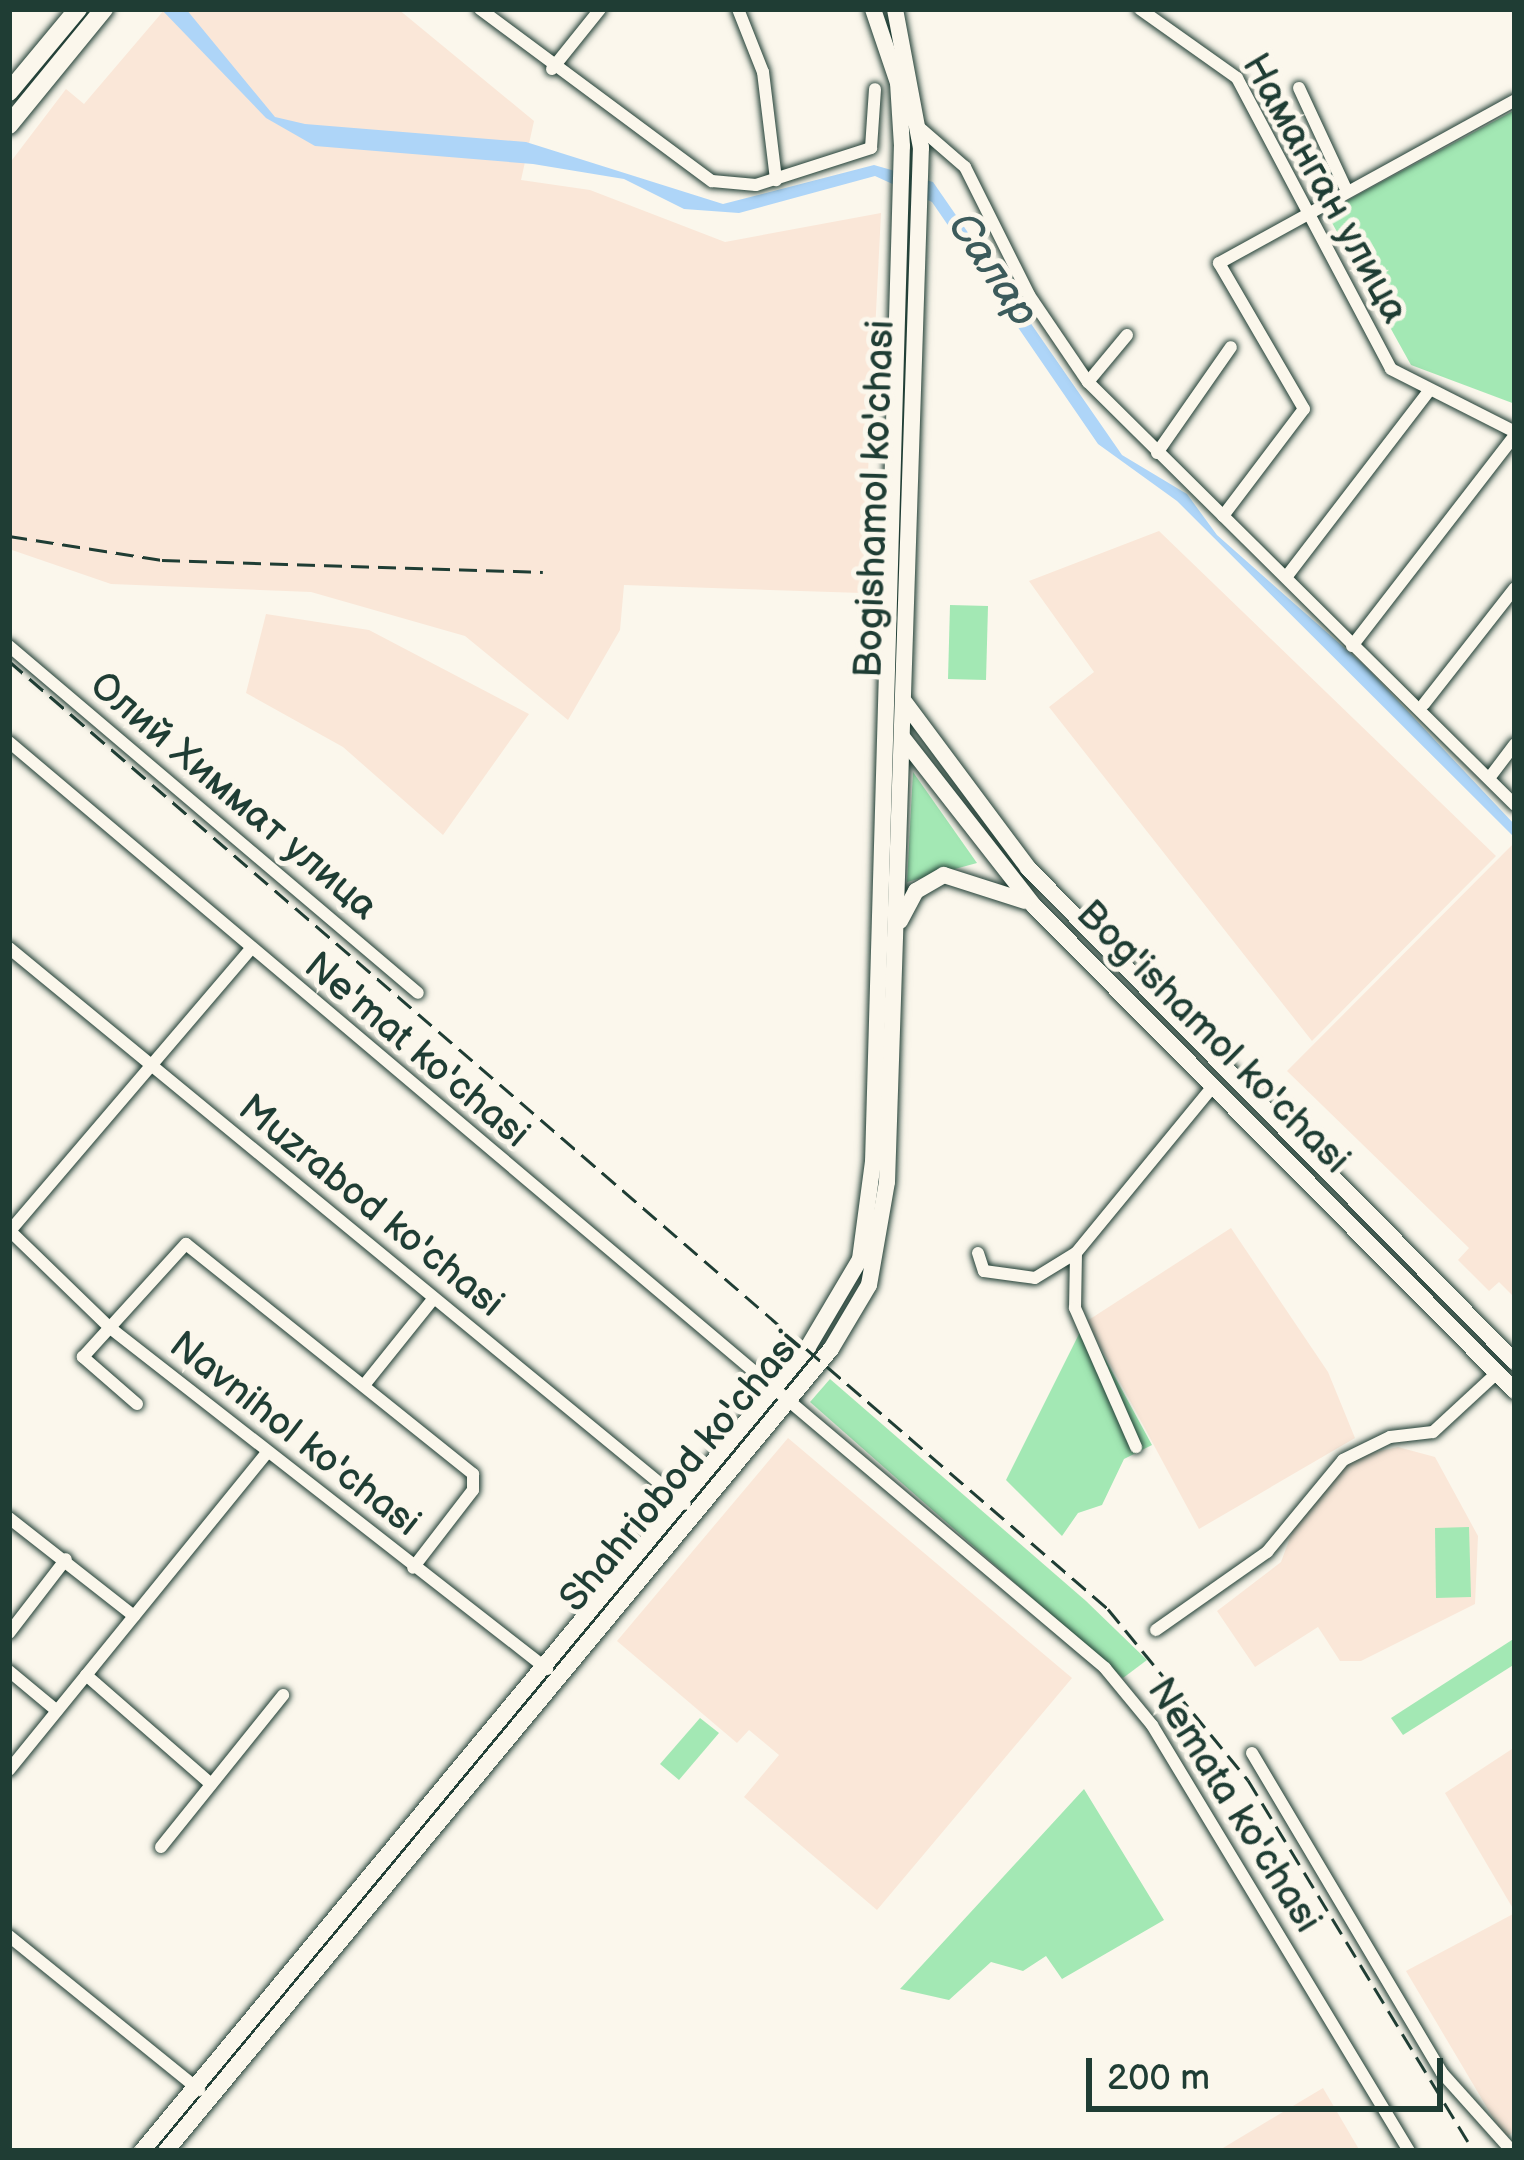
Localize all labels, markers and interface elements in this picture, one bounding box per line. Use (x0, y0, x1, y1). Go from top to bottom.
street label: Наманган улица (1231, 46, 1417, 332)
water label: Салар (936, 204, 1048, 336)
street label: Bogishamol ko'chasi (846, 319, 906, 679)
street label: Олий Химмат улица (80, 663, 386, 931)
street label: Bog'ishamol ko'chasi (1066, 892, 1358, 1184)
street label: Ne'mat ko'chasi (294, 943, 538, 1159)
street label: Muzrabod ko'chasi (228, 1086, 512, 1328)
street label: Shahriobod ko'chasi (551, 1322, 813, 1622)
street label: Navnihol ko'chasi (159, 1323, 429, 1547)
street label: Nemata ko'chasi (1136, 1670, 1330, 1942)
scale bar (1092, 2034, 1449, 2108)
text: 200 m (1107, 2057, 1210, 2100)

